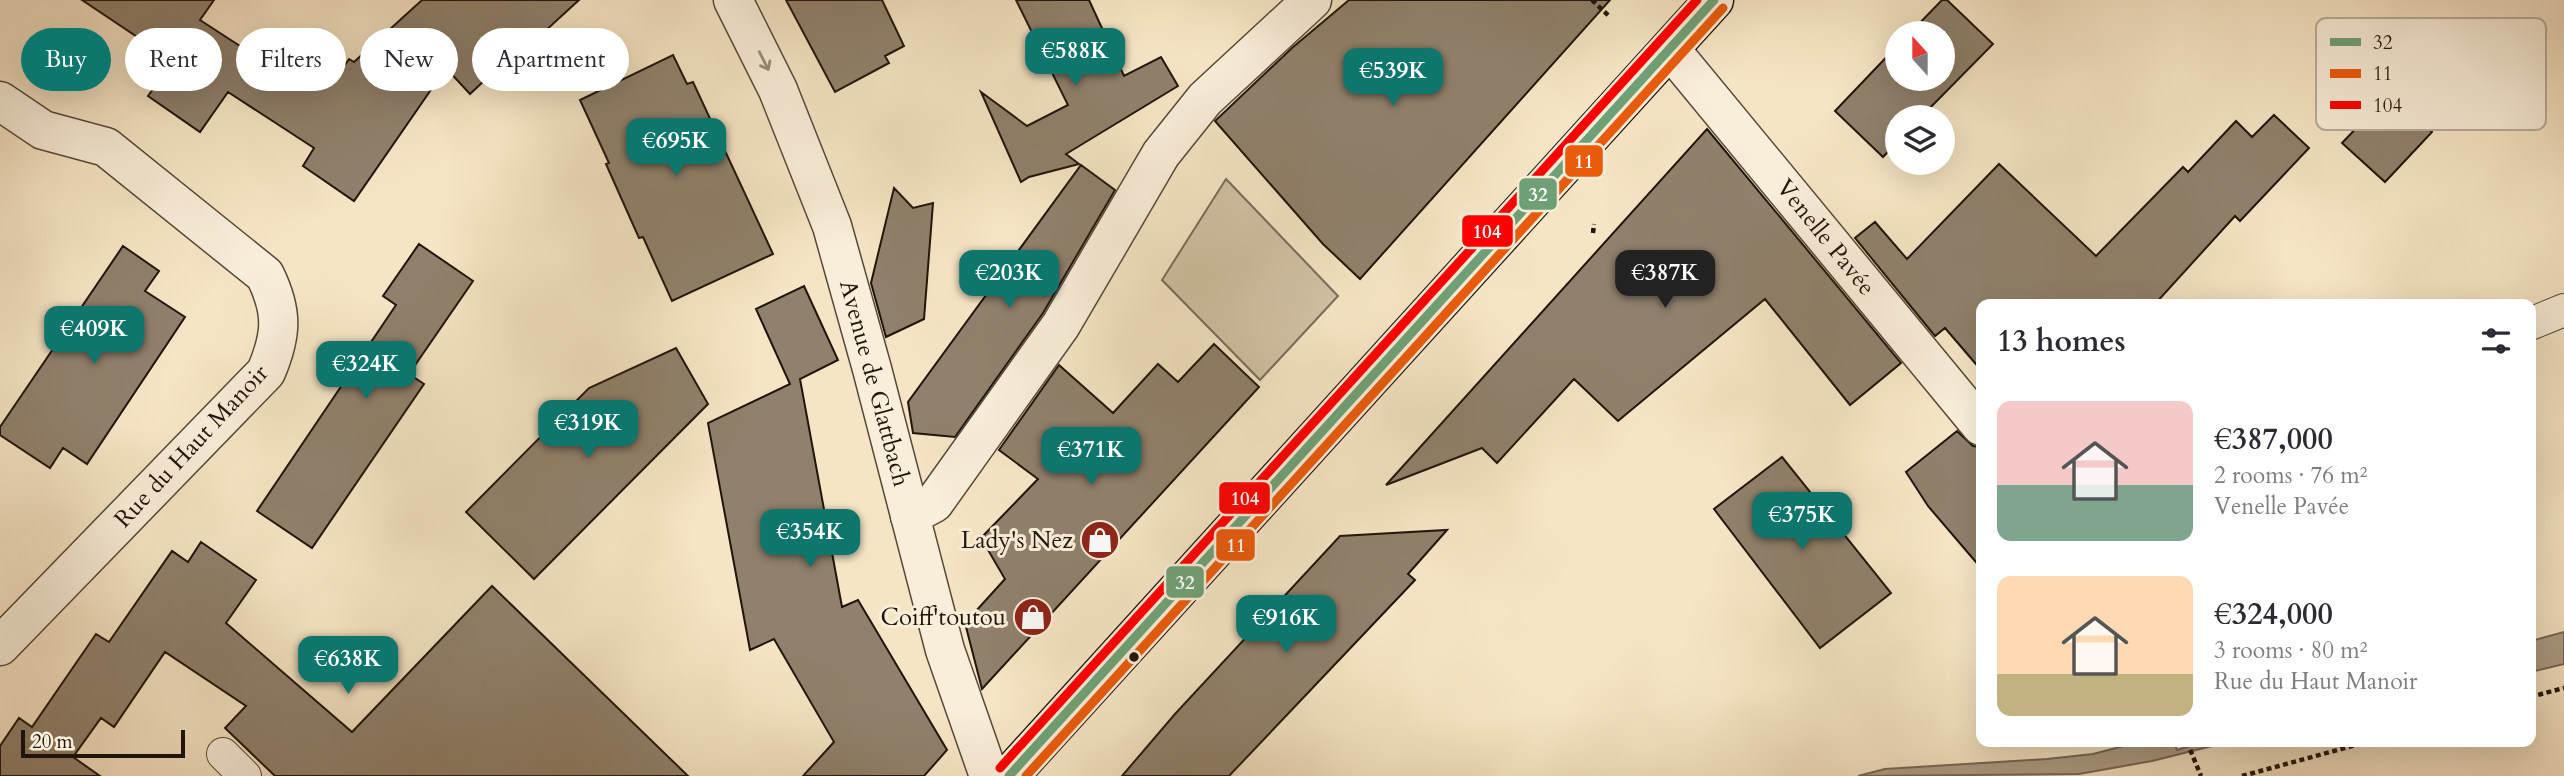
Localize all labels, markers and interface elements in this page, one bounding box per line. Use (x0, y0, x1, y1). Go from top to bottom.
legend (2316, 18, 2546, 130)
north arrow (1885, 21, 1955, 91)
map controls (1885, 21, 1955, 175)
chip: Buy (21, 28, 111, 91)
chip: Rent (125, 28, 222, 91)
chip: Filters (236, 28, 346, 91)
chip: New (360, 28, 458, 91)
chip: Apartment (472, 28, 629, 91)
pin: €588K (1026, 28, 1124, 88)
text: 32 (2373, 30, 2393, 56)
text: €588K (1041, 35, 1109, 66)
pin: €539K (1344, 48, 1442, 108)
one-way arrow (757, 50, 771, 71)
text: €539K (1359, 55, 1427, 86)
text: 11 (2373, 61, 2392, 87)
text: 104 (2373, 93, 2402, 119)
button: layers (1885, 105, 1955, 175)
pin: €695K (627, 118, 725, 178)
text: €695K (642, 125, 710, 156)
line badge: 11 (1564, 144, 1604, 178)
text: 11 (1574, 149, 1594, 175)
street label: Venelle Pavée (1768, 172, 1883, 303)
line badge: 32 (1518, 177, 1558, 211)
text: 32 (1528, 182, 1548, 208)
line badge: 104 (1461, 214, 1514, 248)
text: 104 (1472, 219, 1502, 245)
pin: €203K (960, 250, 1058, 310)
pin: €387K (1616, 250, 1714, 310)
text: €203K (975, 257, 1043, 288)
text: €387K (1631, 257, 1699, 288)
street label: Avenue de Glattbach (831, 276, 918, 490)
pin: €409K (45, 306, 143, 366)
text: €409K (60, 313, 128, 344)
text: 13 homes (1997, 321, 2126, 362)
icon: filters (2477, 322, 2515, 360)
pin: €324K (317, 342, 415, 401)
text: €324K (332, 348, 400, 379)
street label: Rue du Haut Manoir (107, 357, 276, 535)
pin: €319K (539, 400, 637, 460)
text: €319K (554, 407, 622, 438)
text: €387,000 (2214, 419, 2333, 460)
pin: €371K (1042, 428, 1140, 487)
icon: home (2053, 429, 2137, 513)
text: €371K (1057, 434, 1125, 465)
text: 2 rooms · 76 m² (2214, 460, 2367, 491)
line badge: 104 (1218, 481, 1271, 515)
text: 104 (1230, 486, 1260, 512)
text: Venelle Pavée (2214, 491, 2349, 522)
pin: €375K (1753, 492, 1851, 552)
text: €375K (1768, 499, 1836, 530)
pin: €354K (761, 510, 859, 569)
text: €354K (776, 516, 844, 547)
shop icon: Lady's Nez (1079, 519, 1121, 561)
place label: Lady's Nez (961, 524, 1073, 557)
line badge: 11 (1215, 528, 1256, 562)
text: 11 (1226, 533, 1246, 559)
line badge: 32 (1165, 565, 1205, 599)
text: 32 (1175, 570, 1195, 596)
text: €324,000 (2214, 594, 2333, 635)
shop icon: Coiff'toutou (1012, 596, 1054, 638)
pin: €916K (1237, 596, 1335, 655)
place label: Coiff'toutou (881, 601, 1006, 634)
text: €916K (1252, 602, 1320, 633)
icon: home (2053, 604, 2137, 688)
text: 3 rooms · 80 m² (2214, 635, 2367, 666)
pin: €638K (299, 636, 397, 696)
text: €638K (314, 643, 382, 674)
unlabelled marker (1127, 650, 1141, 664)
text: Rue du Haut Manoir (2214, 666, 2417, 697)
scale bar (21, 727, 186, 759)
text: 20 m (32, 729, 73, 755)

